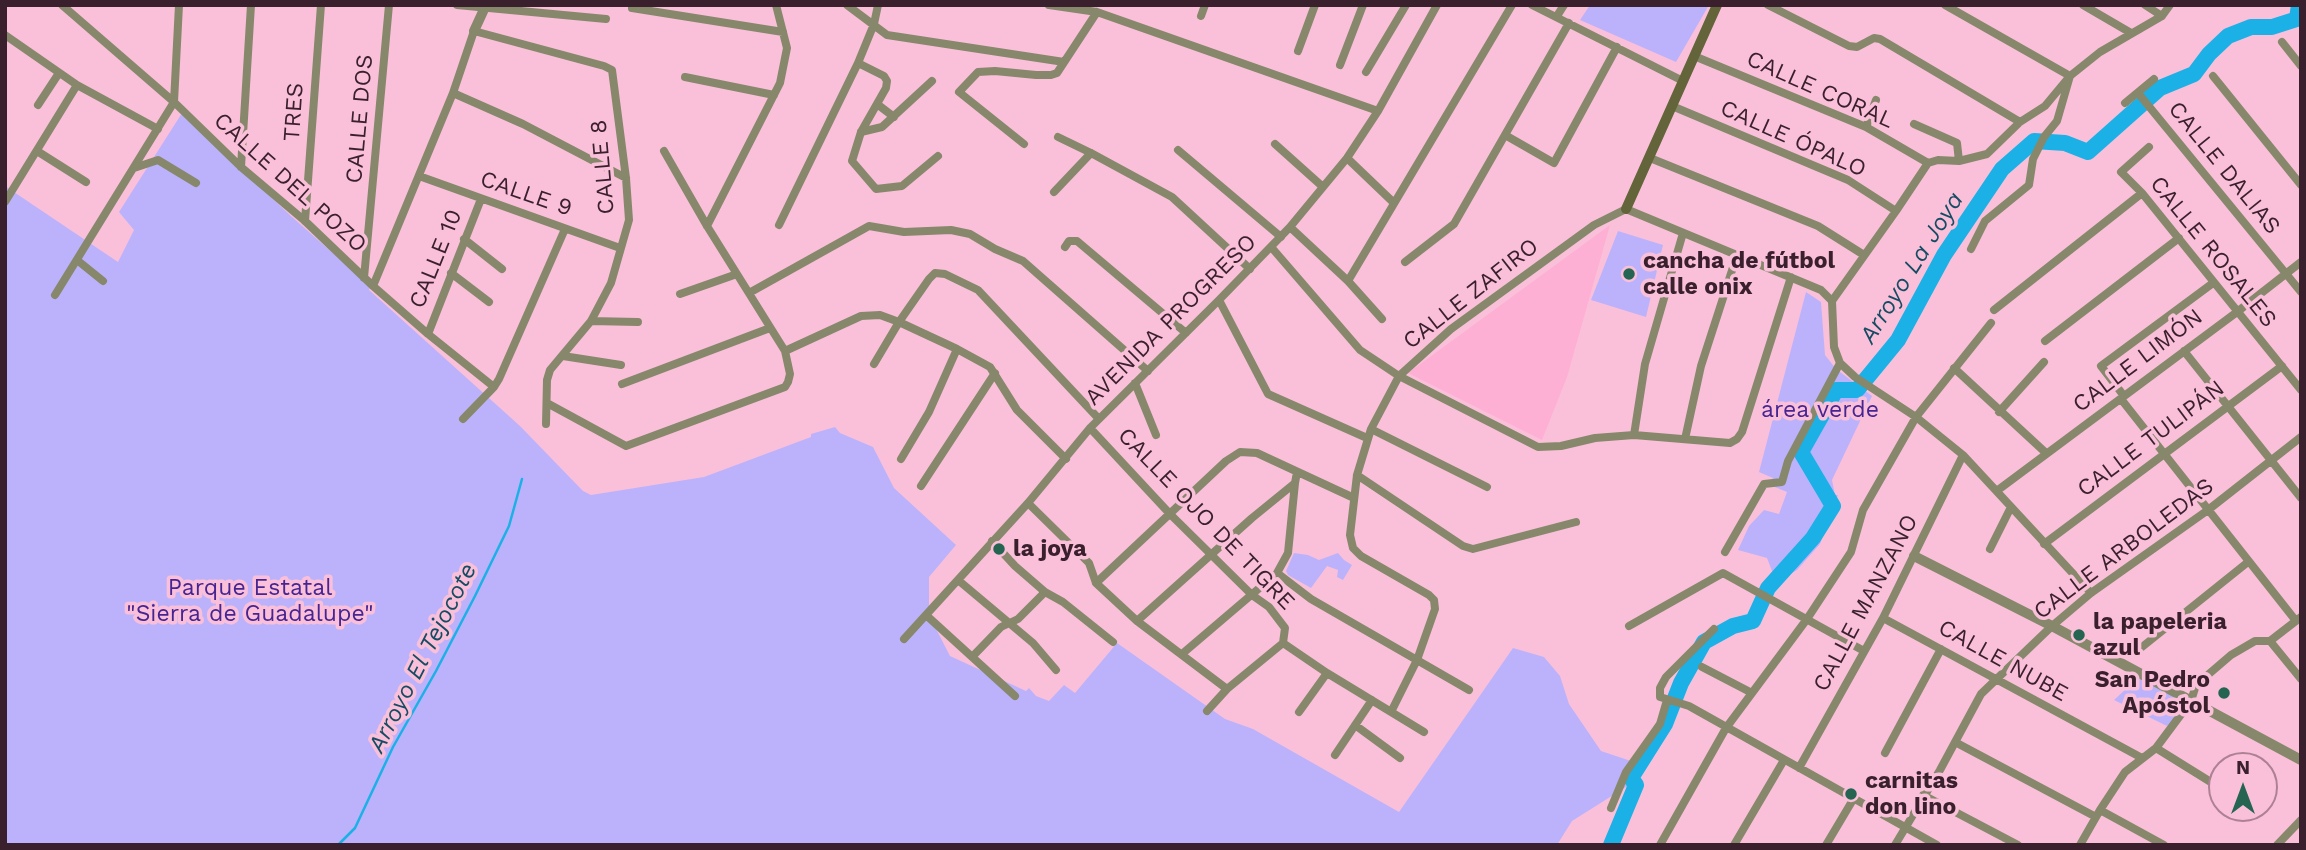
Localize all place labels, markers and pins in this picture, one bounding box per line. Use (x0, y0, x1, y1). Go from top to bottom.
place label: cancha de fútbol calle onix (1643, 247, 1835, 301)
marker: cancha de fútbol calle onix (1621, 266, 1637, 282)
place label: la joya (1013, 535, 1086, 563)
marker: la joya (991, 541, 1007, 557)
place label: la papeleria azul (2093, 608, 2227, 662)
marker: la papeleria azul (2071, 627, 2087, 643)
place label: San Pedro Apóstol (2095, 666, 2210, 720)
marker: San Pedro Apóstol (2216, 685, 2232, 701)
place label: carnitas don lino (1865, 767, 1958, 821)
marker: carnitas don lino (1843, 786, 1859, 802)

